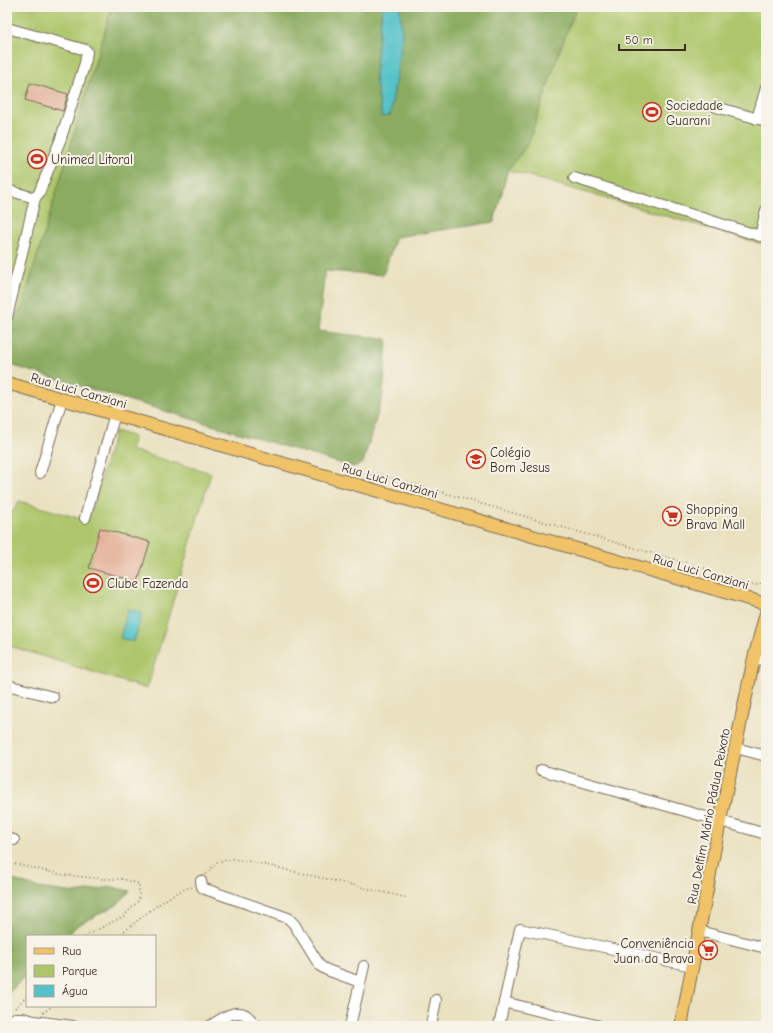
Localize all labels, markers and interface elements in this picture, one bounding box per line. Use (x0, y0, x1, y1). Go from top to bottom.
scale bar (619, 26, 685, 52)
text: 50 m (625, 33, 653, 47)
place label: Sociedade Guarani (666, 98, 723, 128)
sports icon: Sociedade Guarani (641, 101, 663, 123)
sports icon: Unimed Litoral (26, 148, 48, 170)
place label: Unimed Litoral (51, 152, 133, 167)
street label: Rua Luci Canziani (29, 370, 129, 411)
place label: Colégio Bom Jesus (490, 445, 550, 475)
school or university icon: Colégio Bom Jesus (465, 448, 487, 470)
street label: Rua Luci Canziani (340, 460, 440, 501)
place label: Shopping Brava Mall (686, 502, 745, 532)
supermarket icon: Shopping Brava Mall (661, 505, 683, 527)
street label: Rua Luci Canziani (651, 551, 751, 592)
sports icon: Clube Fazenda (82, 572, 104, 594)
place label: Clube Fazenda (107, 576, 188, 591)
street label: Rua Delfim Mário Pádua Peixoto (684, 727, 733, 905)
legend (26, 935, 156, 1007)
place label: Conveniência Juan da Brava (614, 936, 694, 966)
supermarket icon: Conveniência Juan da Brava (697, 939, 719, 961)
text: Rua (62, 944, 81, 958)
text: Parque (62, 964, 97, 978)
text: Água (62, 984, 88, 998)

